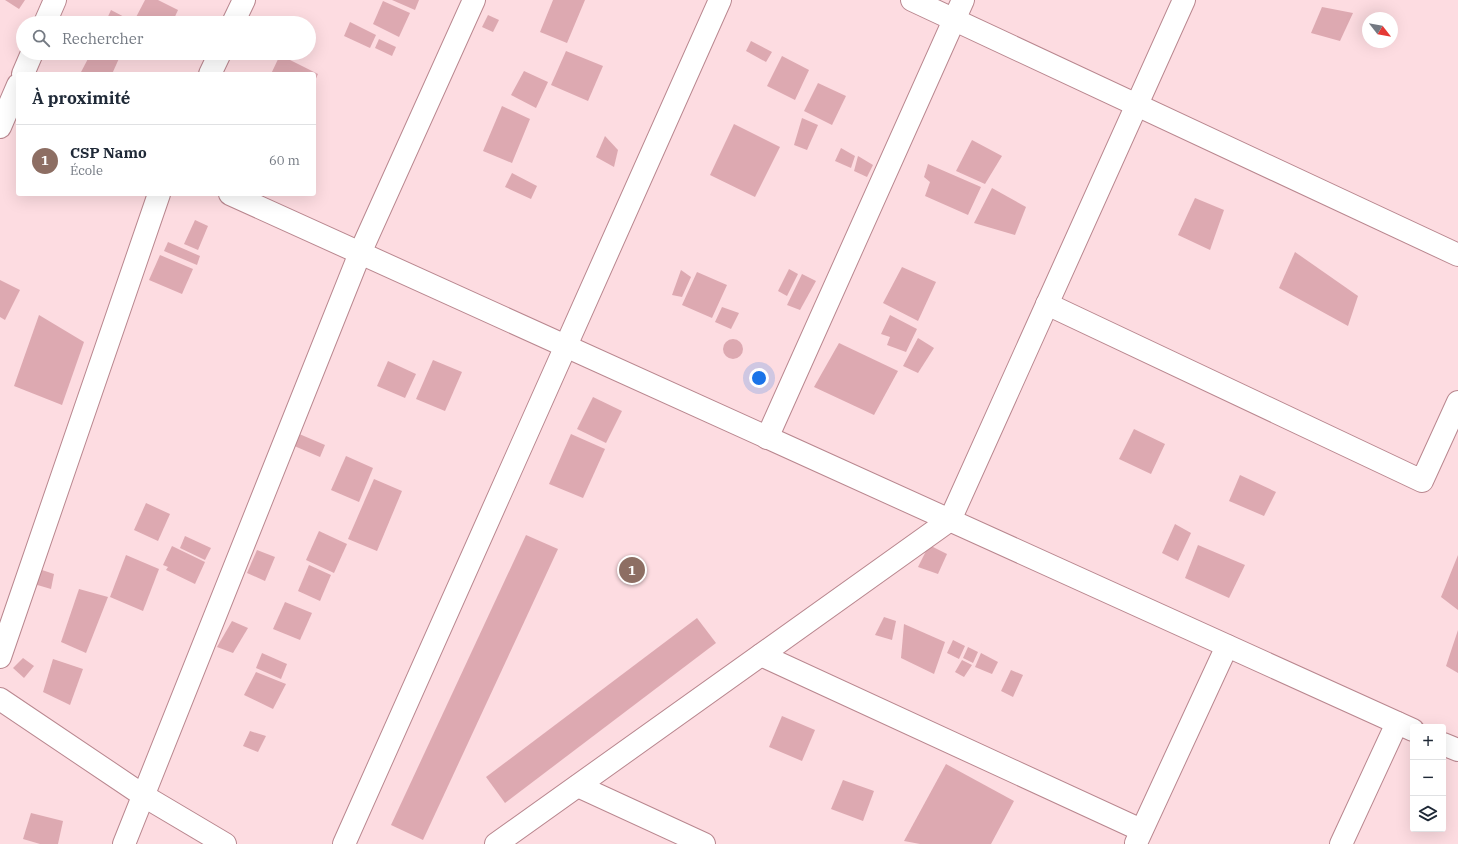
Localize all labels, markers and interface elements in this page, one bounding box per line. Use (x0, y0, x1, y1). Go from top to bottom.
north arrow (1362, 12, 1398, 48)
search box (16, 16, 316, 60)
icon: search (30, 27, 52, 49)
text: Rechercher (62, 29, 143, 48)
text: À proximité (32, 87, 130, 109)
text: CSP Namo (70, 143, 147, 162)
text: 1 (41, 152, 49, 169)
text: 60 m (269, 152, 300, 169)
text: École (70, 162, 103, 179)
your location (749, 368, 769, 388)
pin: 1 (619, 555, 645, 585)
map controls (1410, 724, 1446, 832)
button: + (1410, 724, 1446, 760)
button: − (1410, 760, 1446, 796)
button: layers (1410, 796, 1446, 832)

